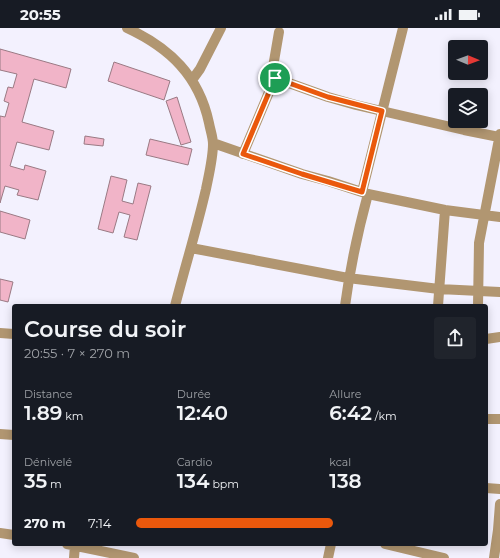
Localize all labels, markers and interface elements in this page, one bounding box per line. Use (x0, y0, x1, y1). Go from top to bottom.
text: 20:55 (20, 5, 61, 24)
north arrow (448, 40, 488, 80)
map controls (448, 40, 488, 128)
pin (258, 61, 292, 95)
icon: arrive (264, 67, 286, 89)
button: layers (448, 88, 488, 128)
text: Course du soir (24, 316, 186, 343)
button: share (434, 317, 476, 359)
text: 20:55 · 7 × 270 m (24, 345, 130, 361)
text: Distance (24, 387, 72, 401)
text: Durée (177, 387, 211, 401)
text: Allure (329, 387, 361, 401)
text: 1.89 (24, 401, 62, 425)
text: 12:40 (177, 401, 228, 425)
text: 6:42 (329, 401, 372, 425)
text: km (62, 409, 83, 423)
text: /km (372, 409, 397, 423)
text: Dénivelé (24, 455, 72, 469)
text: Cardio (177, 455, 212, 469)
text: kcal (329, 455, 351, 469)
text: 35 (24, 469, 47, 493)
text: 134 (177, 469, 210, 493)
text: 138 (329, 469, 362, 493)
text: m (47, 477, 62, 491)
text: bpm (210, 477, 239, 491)
text: 270 m (24, 515, 66, 531)
text: 7:14 (88, 515, 111, 531)

